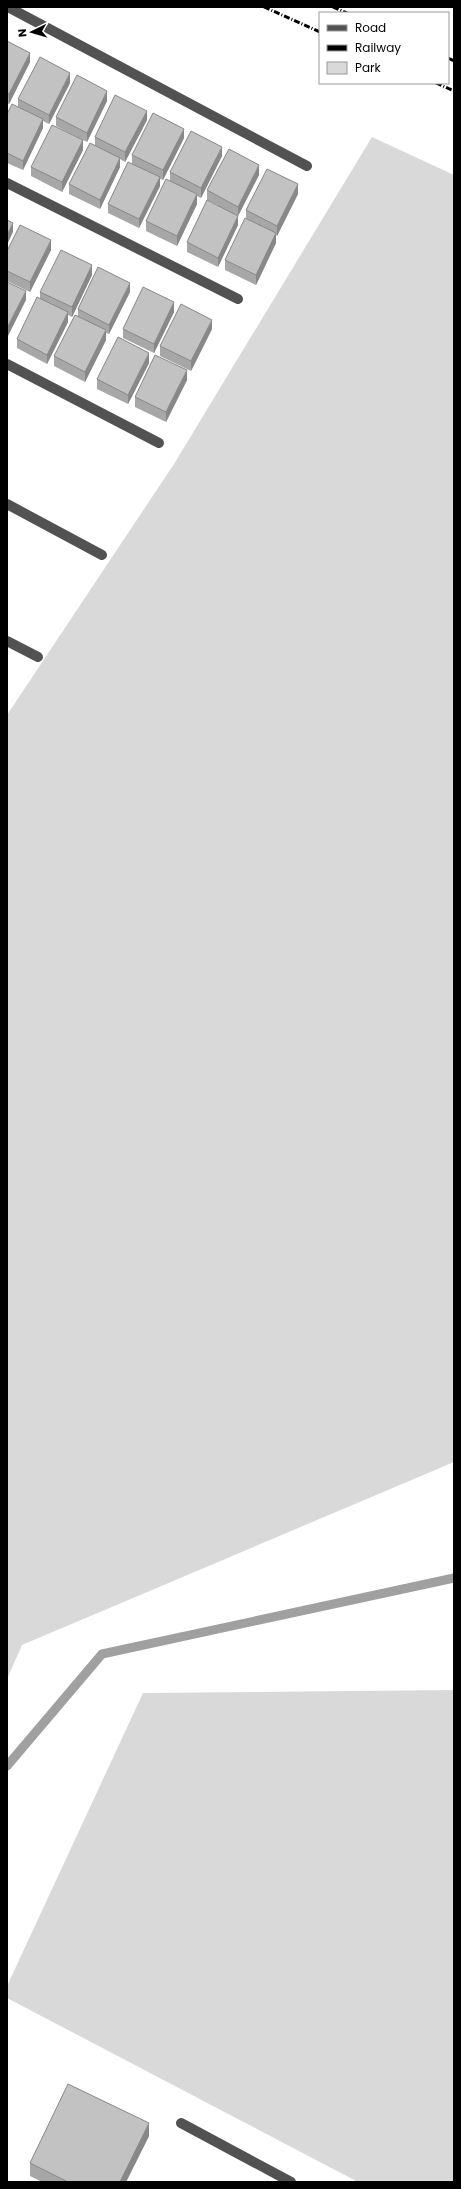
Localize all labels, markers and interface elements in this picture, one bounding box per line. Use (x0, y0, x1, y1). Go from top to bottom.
north arrow (12, 12, 52, 52)
legend (319, 12, 449, 84)
text: Road (355, 19, 386, 36)
text: N (14, 28, 30, 38)
text: Railway (355, 39, 401, 56)
text: Park (355, 59, 382, 76)

